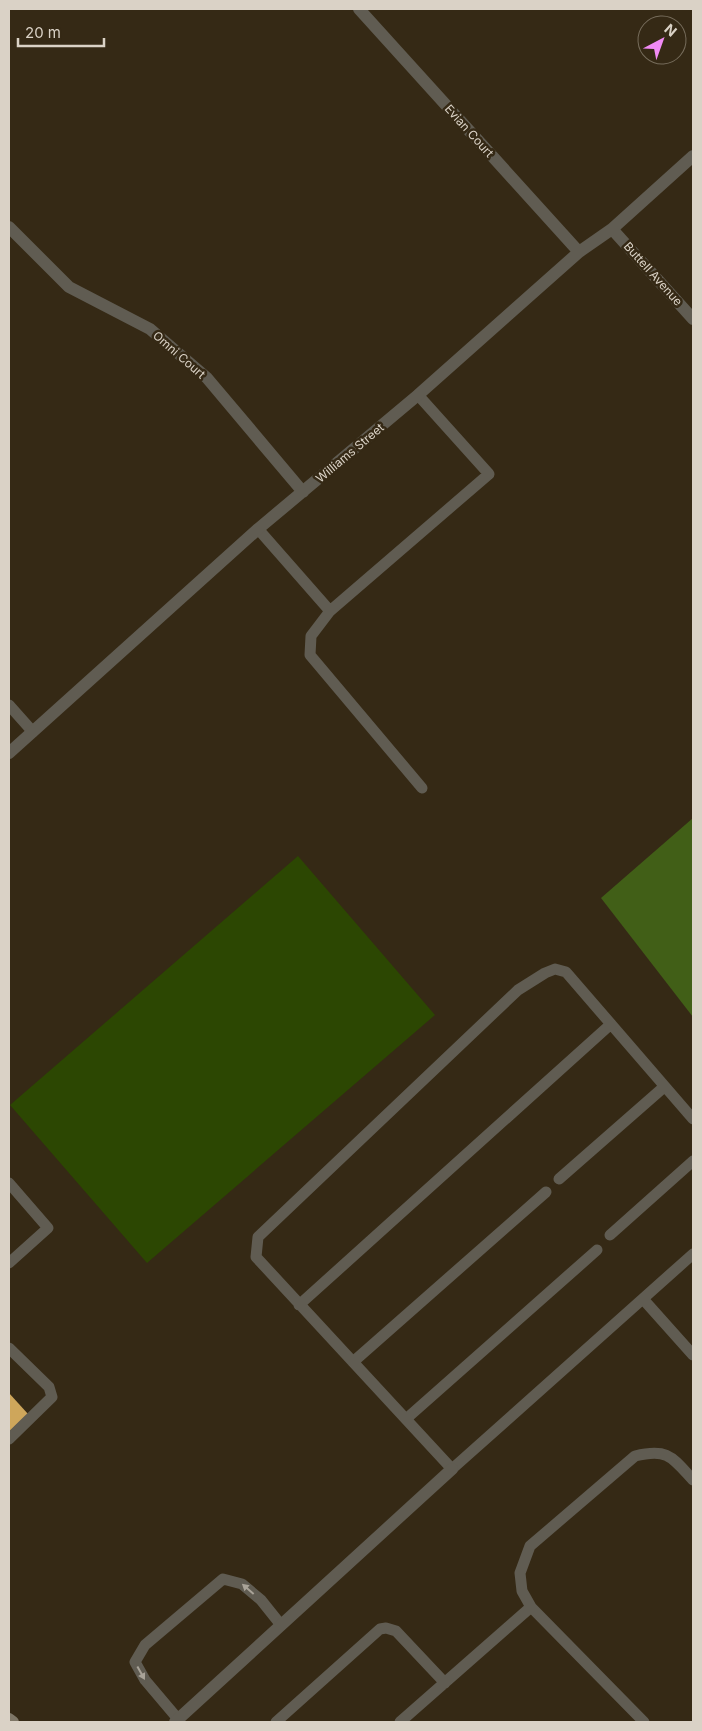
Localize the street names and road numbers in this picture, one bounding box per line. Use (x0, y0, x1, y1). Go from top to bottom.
street label: Evian Court (442, 101, 497, 160)
street label: Buttell Avenue (621, 239, 686, 309)
street label: Omni Court (150, 328, 209, 382)
street label: Williams Street (313, 420, 387, 485)

